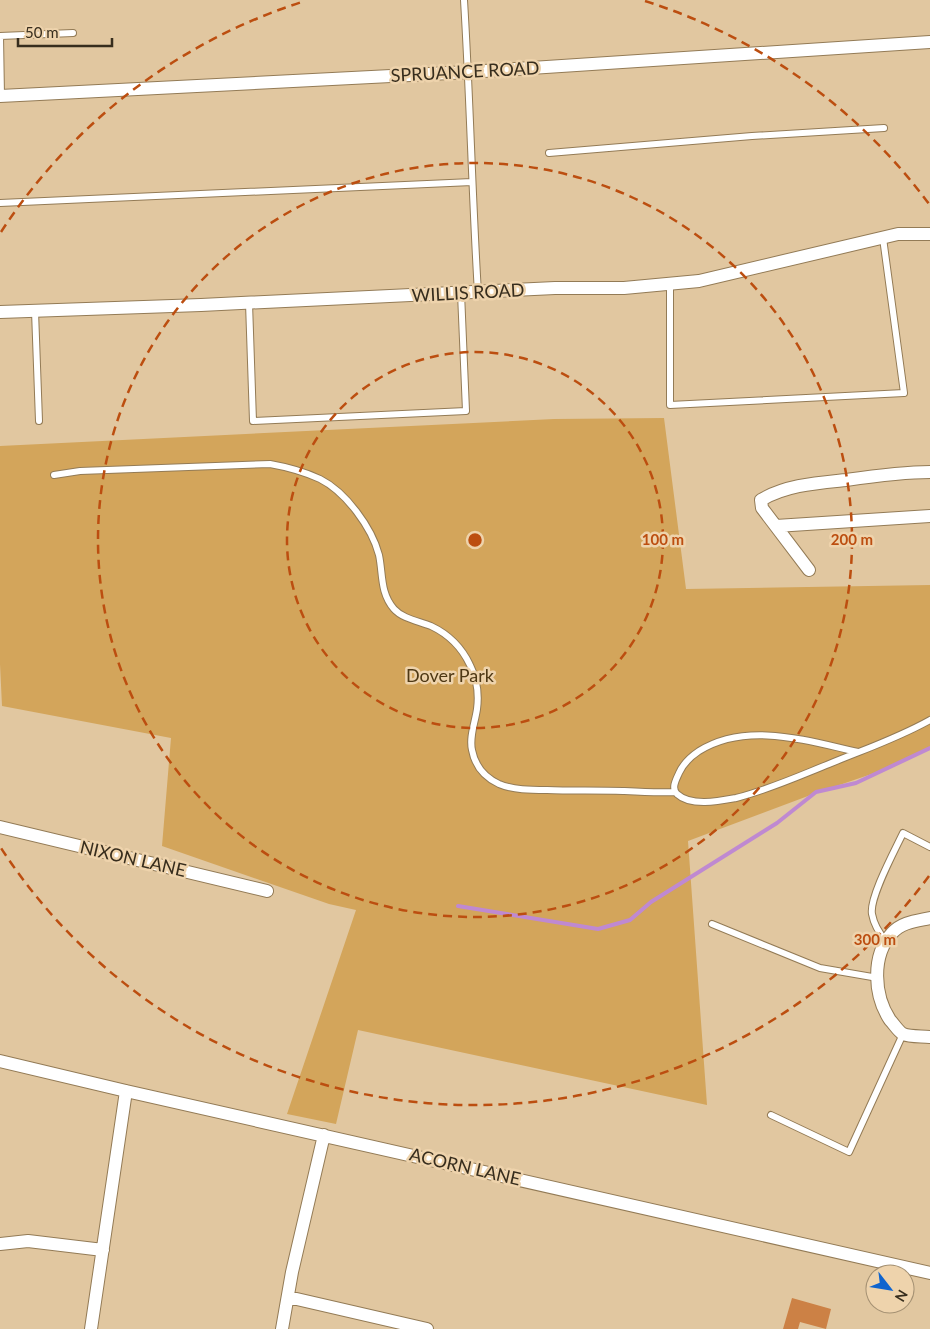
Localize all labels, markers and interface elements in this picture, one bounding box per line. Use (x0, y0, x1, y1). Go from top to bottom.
scale bar (18, 15, 111, 47)
text: 50 m (25, 23, 59, 41)
street label: SPRUANCE ROAD (390, 56, 540, 86)
street label: WILLIS ROAD (411, 278, 525, 306)
text: 100 m (642, 530, 684, 548)
text: 200 m (831, 530, 873, 548)
centre of rings (466, 531, 484, 549)
park label: Dover Park (406, 664, 495, 686)
street label: NIXON LANE (78, 835, 188, 881)
text: 300 m (854, 930, 896, 948)
street label: ACORN LANE (408, 1143, 523, 1189)
north arrow (865, 1264, 915, 1314)
text: N (892, 1287, 912, 1305)

